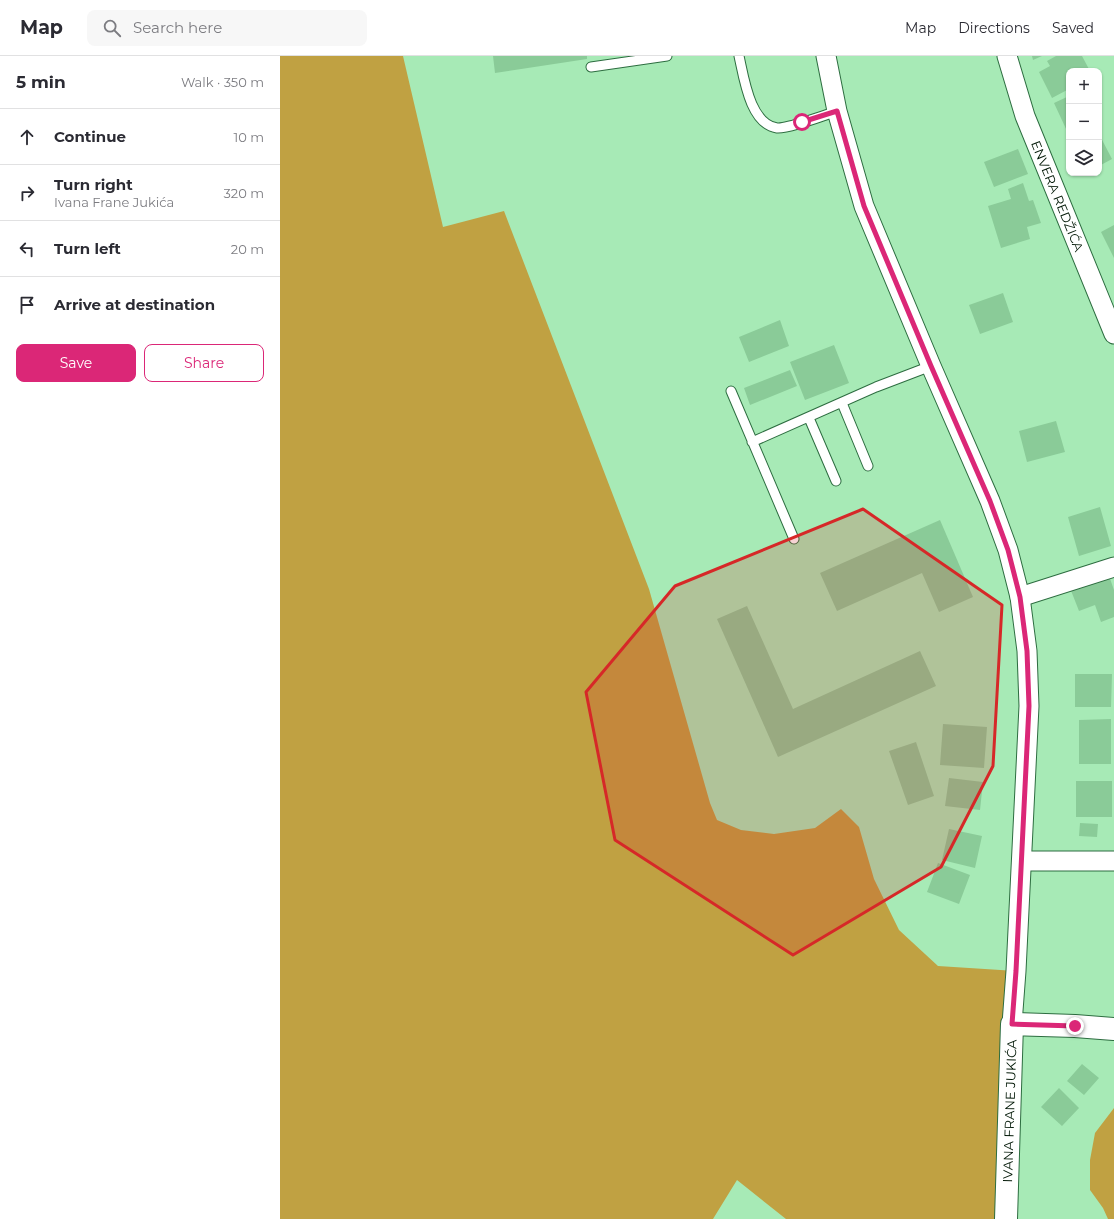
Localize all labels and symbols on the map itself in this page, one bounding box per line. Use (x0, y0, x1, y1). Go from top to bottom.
route start (793, 113, 811, 131)
street label: ENVERA REDŽIĆA (1028, 138, 1088, 254)
route end (1066, 1017, 1084, 1035)
street label: IVANA FRANE JUKIĆA (999, 1039, 1020, 1183)

